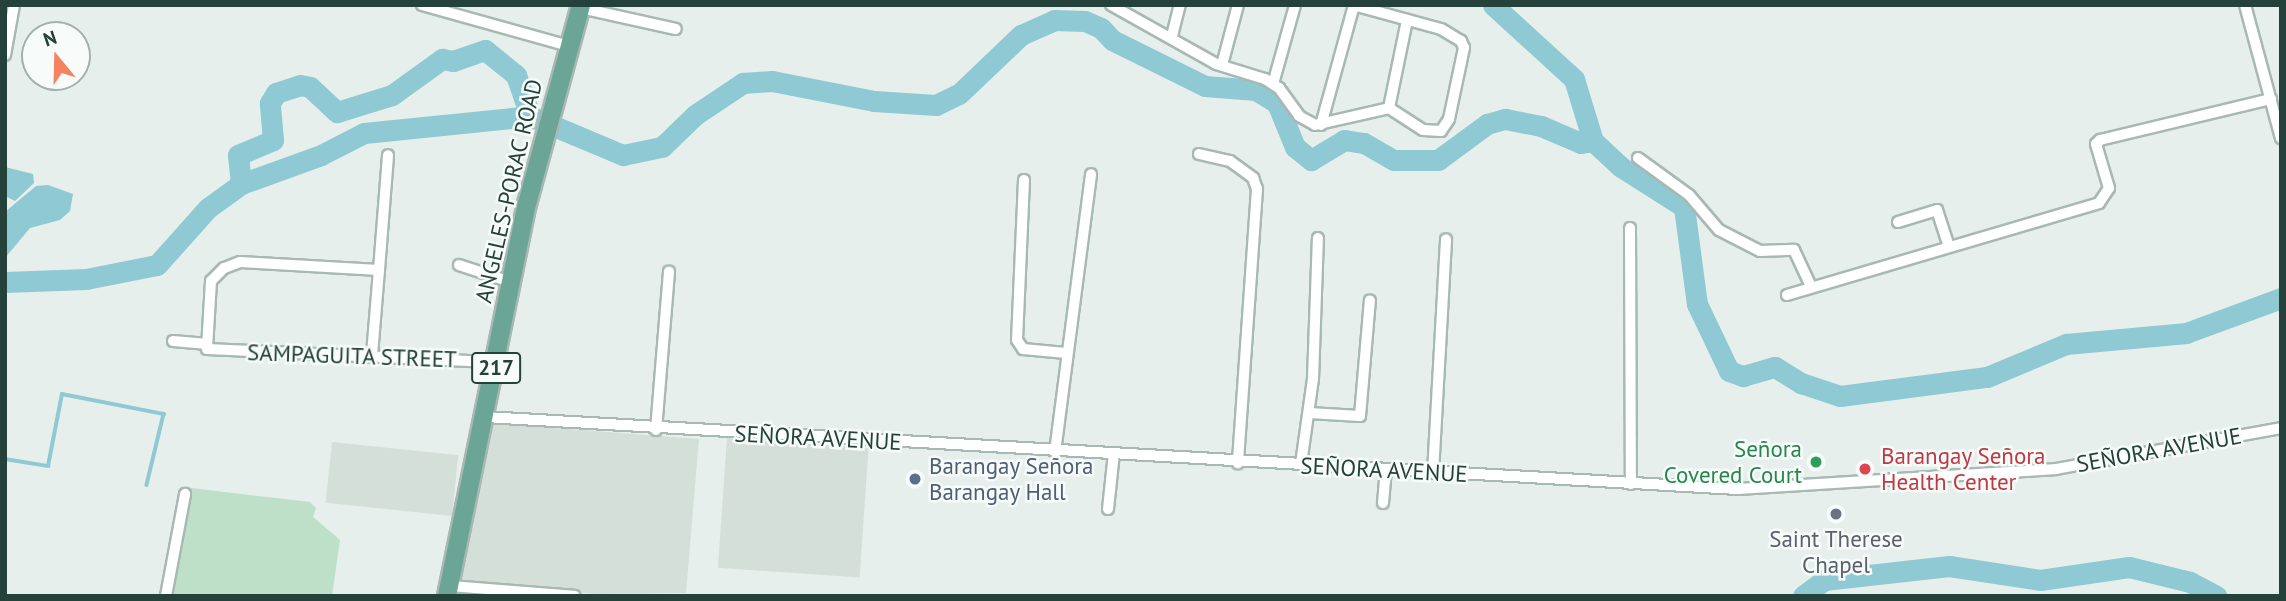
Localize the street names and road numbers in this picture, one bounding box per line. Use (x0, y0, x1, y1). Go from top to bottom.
street label: ANGELES-PORAC ROAD (470, 76, 548, 306)
street label: SAMPAGUITA STREET (246, 339, 458, 373)
road number: 217 (470, 350, 522, 386)
street label: SEÑORA AVENUE (733, 420, 903, 456)
street label: SEÑORA AVENUE (2073, 422, 2245, 478)
street label: SEÑORA AVENUE (1299, 452, 1469, 488)

